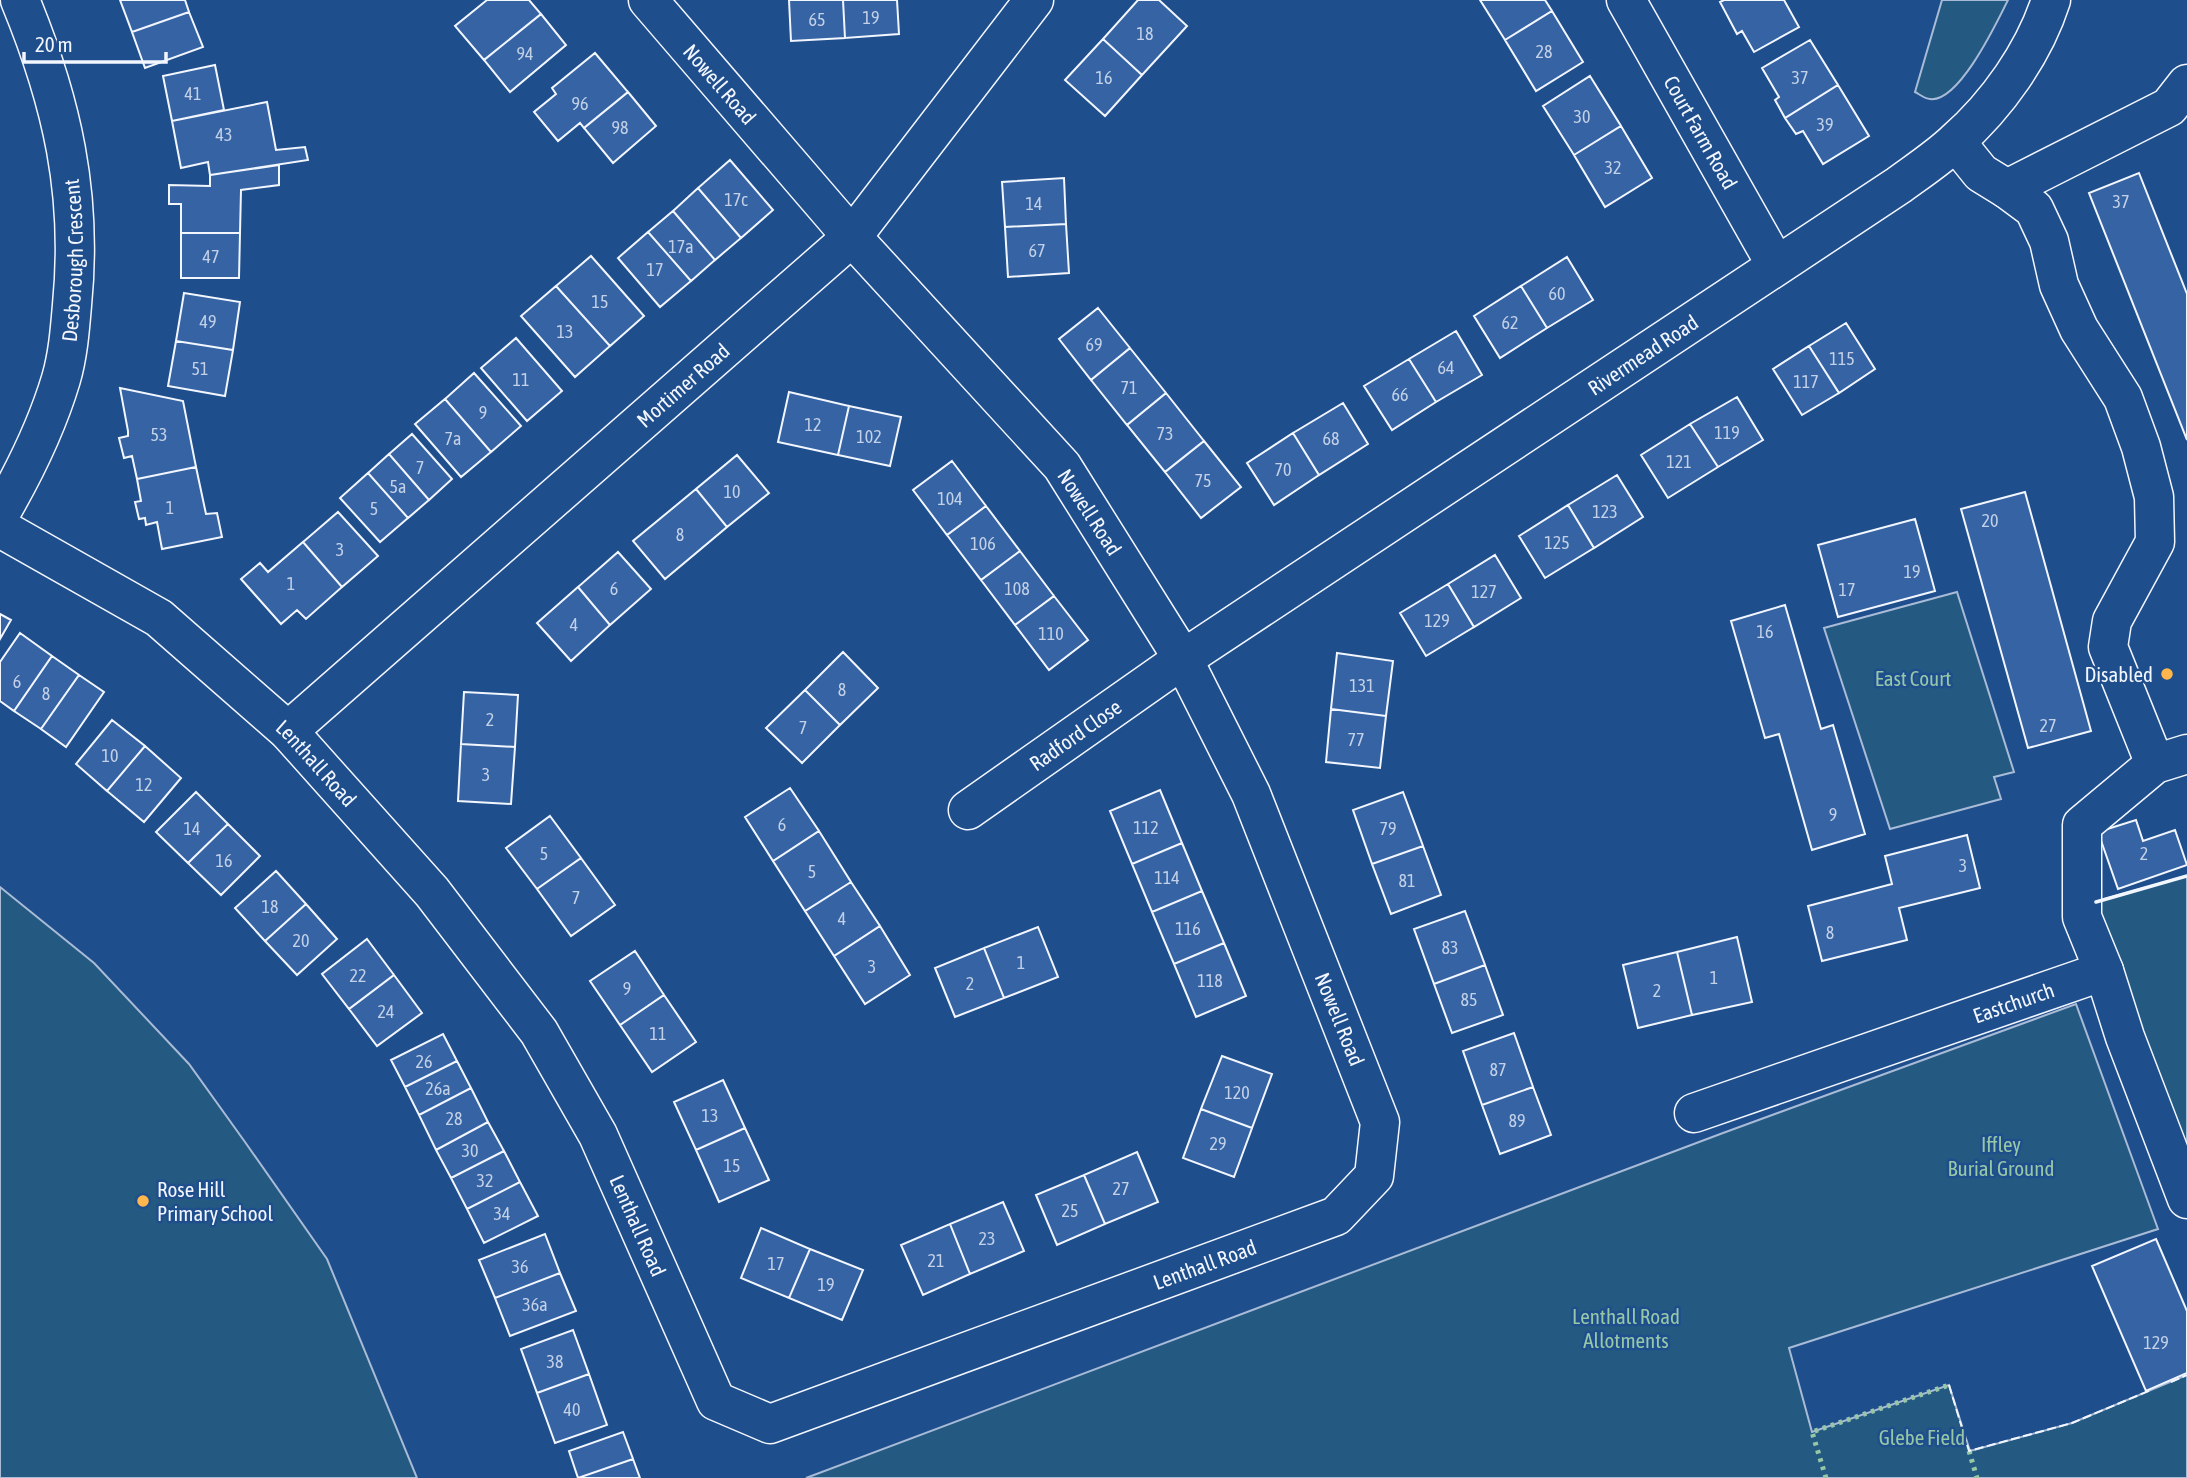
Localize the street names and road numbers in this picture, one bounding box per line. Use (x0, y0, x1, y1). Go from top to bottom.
street label: Nowell Road (679, 39, 761, 129)
street label: Court Farm Road (1659, 71, 1742, 193)
street label: Desborough Crescent (57, 178, 87, 343)
street label: Rivermead Road (1583, 310, 1702, 400)
street label: Mortimer Road (632, 338, 734, 432)
street label: Nowell Road (1053, 464, 1127, 560)
street label: Radford Close (1025, 694, 1126, 775)
street label: Lenthall Road (272, 715, 361, 811)
street label: Nowell Road (1311, 969, 1369, 1069)
street label: Eastchurch (1970, 977, 2057, 1028)
street label: Lenthall Road (605, 1171, 671, 1280)
street label: Lenthall Road (1150, 1234, 1260, 1294)

